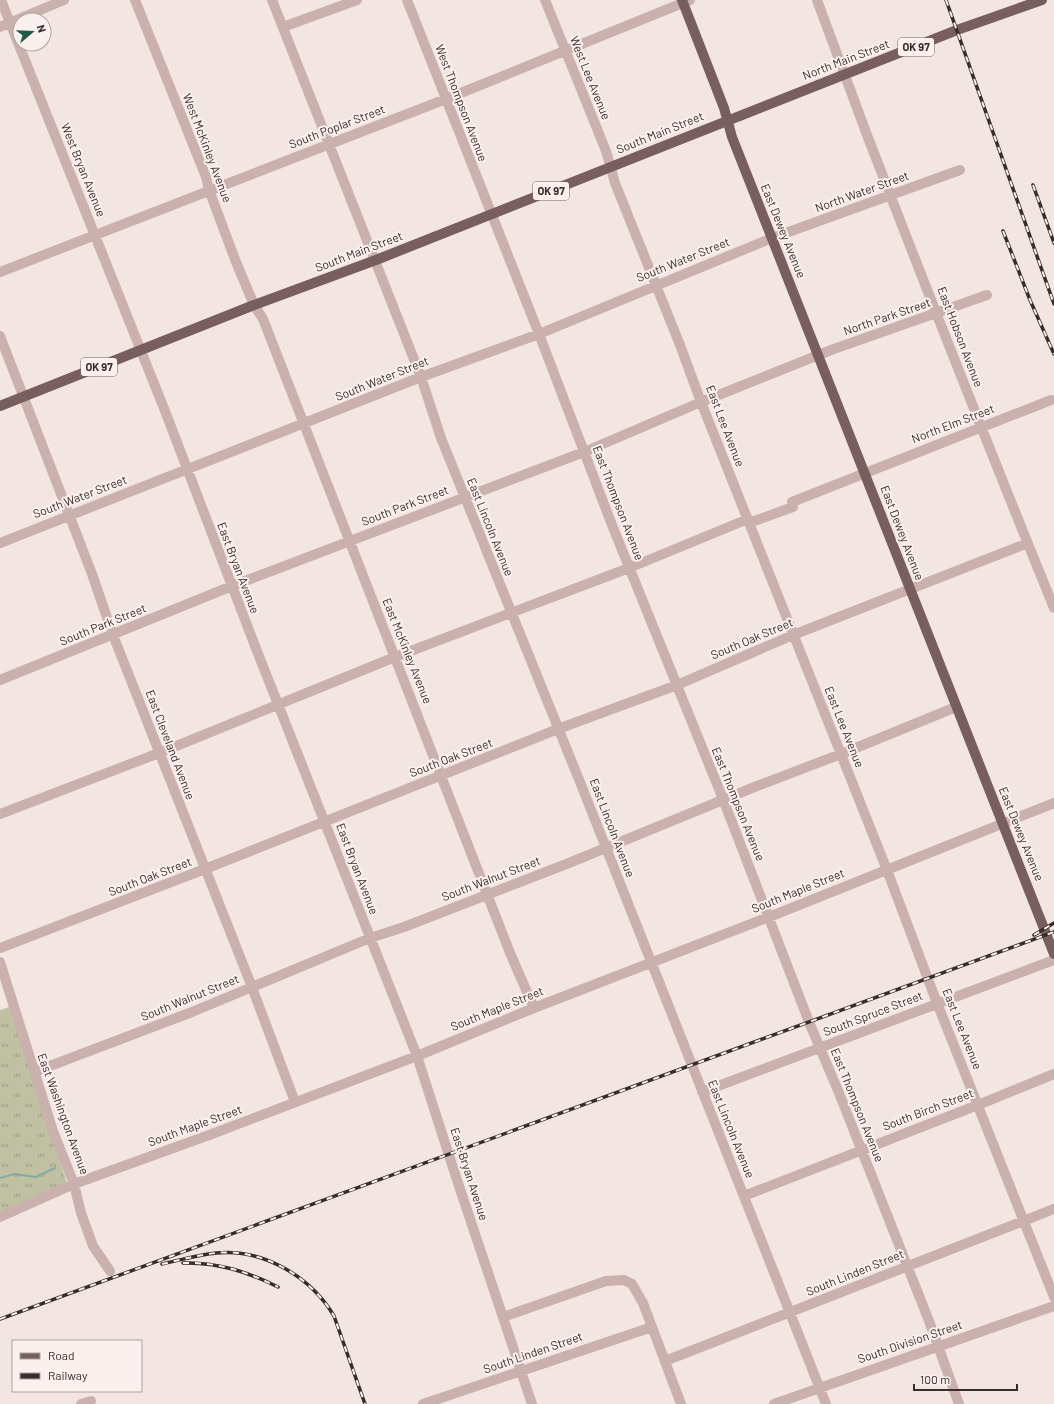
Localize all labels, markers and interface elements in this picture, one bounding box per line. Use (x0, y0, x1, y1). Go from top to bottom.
north arrow (12, 12, 52, 52)
text: N (35, 23, 49, 34)
street label: West Lee Avenue (568, 34, 614, 121)
street label: North Main Street (800, 36, 891, 82)
road number: OK 97 (898, 38, 934, 56)
street label: West Thompson Avenue (433, 42, 491, 163)
street label: West McKinley Avenue (181, 91, 235, 204)
street label: South Poplar Street (287, 101, 387, 151)
street label: South Main Street (614, 108, 705, 156)
street label: West Bryan Avenue (59, 121, 109, 218)
street label: North Water Street (813, 168, 910, 214)
street label: East Dewey Avenue (759, 181, 809, 280)
road number: OK 97 (533, 182, 569, 200)
street label: South Main Street (313, 228, 404, 274)
street label: South Water Street (634, 234, 731, 284)
street label: East Hobson Avenue (935, 285, 986, 389)
street label: North Park Street (841, 295, 932, 338)
street label: South Water Street (333, 353, 430, 403)
road number: OK 97 (81, 358, 117, 376)
street label: East Lee Avenue (704, 383, 748, 468)
street label: North Elm Street (909, 401, 996, 445)
street label: East Thompson Avenue (591, 443, 647, 562)
street label: South Water Street (31, 472, 129, 520)
street label: East Lincoln Avenue (465, 475, 517, 578)
street label: South Park Street (359, 482, 450, 528)
street label: East Dewey Avenue (878, 483, 927, 582)
street label: East Bryan Avenue (215, 520, 263, 615)
street label: East McKinley Avenue (380, 596, 436, 705)
street label: South Park Street (57, 600, 148, 648)
street label: South Oak Street (708, 614, 795, 662)
street label: East Lee Avenue (822, 684, 868, 769)
street label: East Cleveland Avenue (144, 688, 198, 802)
street label: South Oak Street (407, 735, 494, 779)
street label: East Thompson Avenue (710, 745, 768, 863)
street label: East Lincoln Avenue (588, 776, 638, 879)
street label: East Dewey Avenue (997, 784, 1047, 883)
street label: East Bryan Avenue (334, 821, 382, 916)
street label: South Walnut Street (439, 853, 542, 903)
street label: South Oak Street (106, 854, 193, 898)
street label: South Maple Street (749, 865, 846, 915)
street label: South Walnut Street (139, 971, 241, 1023)
street label: South Maple Street (448, 983, 545, 1033)
street label: East Lee Avenue (940, 986, 986, 1071)
street label: South Spruce Street (821, 988, 924, 1038)
street label: East Thompson Avenue (829, 1046, 887, 1164)
street label: East Washington Avenue (35, 1051, 92, 1176)
street label: East Lincoln Avenue (706, 1077, 758, 1180)
street label: South Birch Street (880, 1085, 975, 1133)
street label: South Maple Street (146, 1102, 244, 1149)
street label: East Bryan Avenue (448, 1126, 492, 1222)
street label: South Linden Street (804, 1246, 905, 1298)
street label: South Division Street (856, 1317, 964, 1365)
street label: South Linden Street (481, 1328, 584, 1376)
legend (12, 1340, 142, 1392)
text: Road (48, 1348, 75, 1362)
scale bar (914, 1366, 1017, 1392)
text: Railway (48, 1368, 88, 1382)
text: 100 m (920, 1372, 950, 1386)

